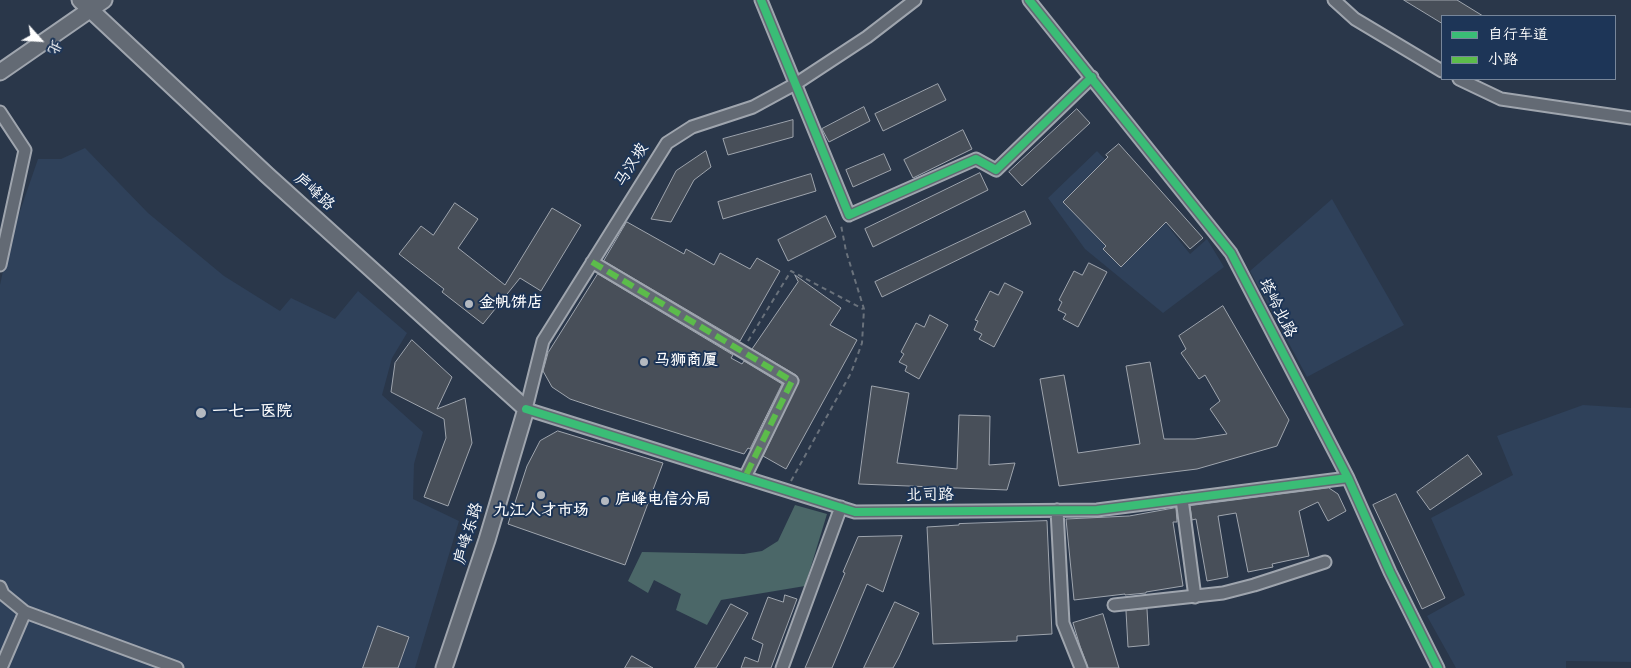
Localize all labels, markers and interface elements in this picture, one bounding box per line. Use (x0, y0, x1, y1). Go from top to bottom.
north arrow (15, 15, 65, 65)
legend (1441, 15, 1616, 80)
text: 自行车道 (1488, 24, 1548, 46)
text: 北 (41, 36, 66, 58)
text: 小路 (1488, 49, 1518, 71)
street label: 马汉坡 (612, 141, 654, 191)
street label: 庐峰路 (289, 170, 337, 216)
street label: 塔岭北路 (1253, 276, 1299, 342)
place label: 金帆饼店 (479, 294, 543, 314)
marker: 金帆饼店 (463, 298, 475, 310)
place label: 马狮商厦 (654, 352, 718, 372)
marker: 马狮商厦 (638, 356, 650, 368)
place label: 一七一医院 (212, 403, 292, 423)
marker: 一七一医院 (194, 406, 208, 420)
street label: 北司路 (906, 487, 954, 507)
marker: 九江人才市场 (535, 489, 547, 501)
place label: 庐峰电信分局 (615, 491, 711, 511)
marker: 庐峰电信分局 (599, 495, 611, 507)
street label: 庐峰东路 (451, 501, 489, 567)
place label: 九江人才市场 (493, 502, 589, 522)

